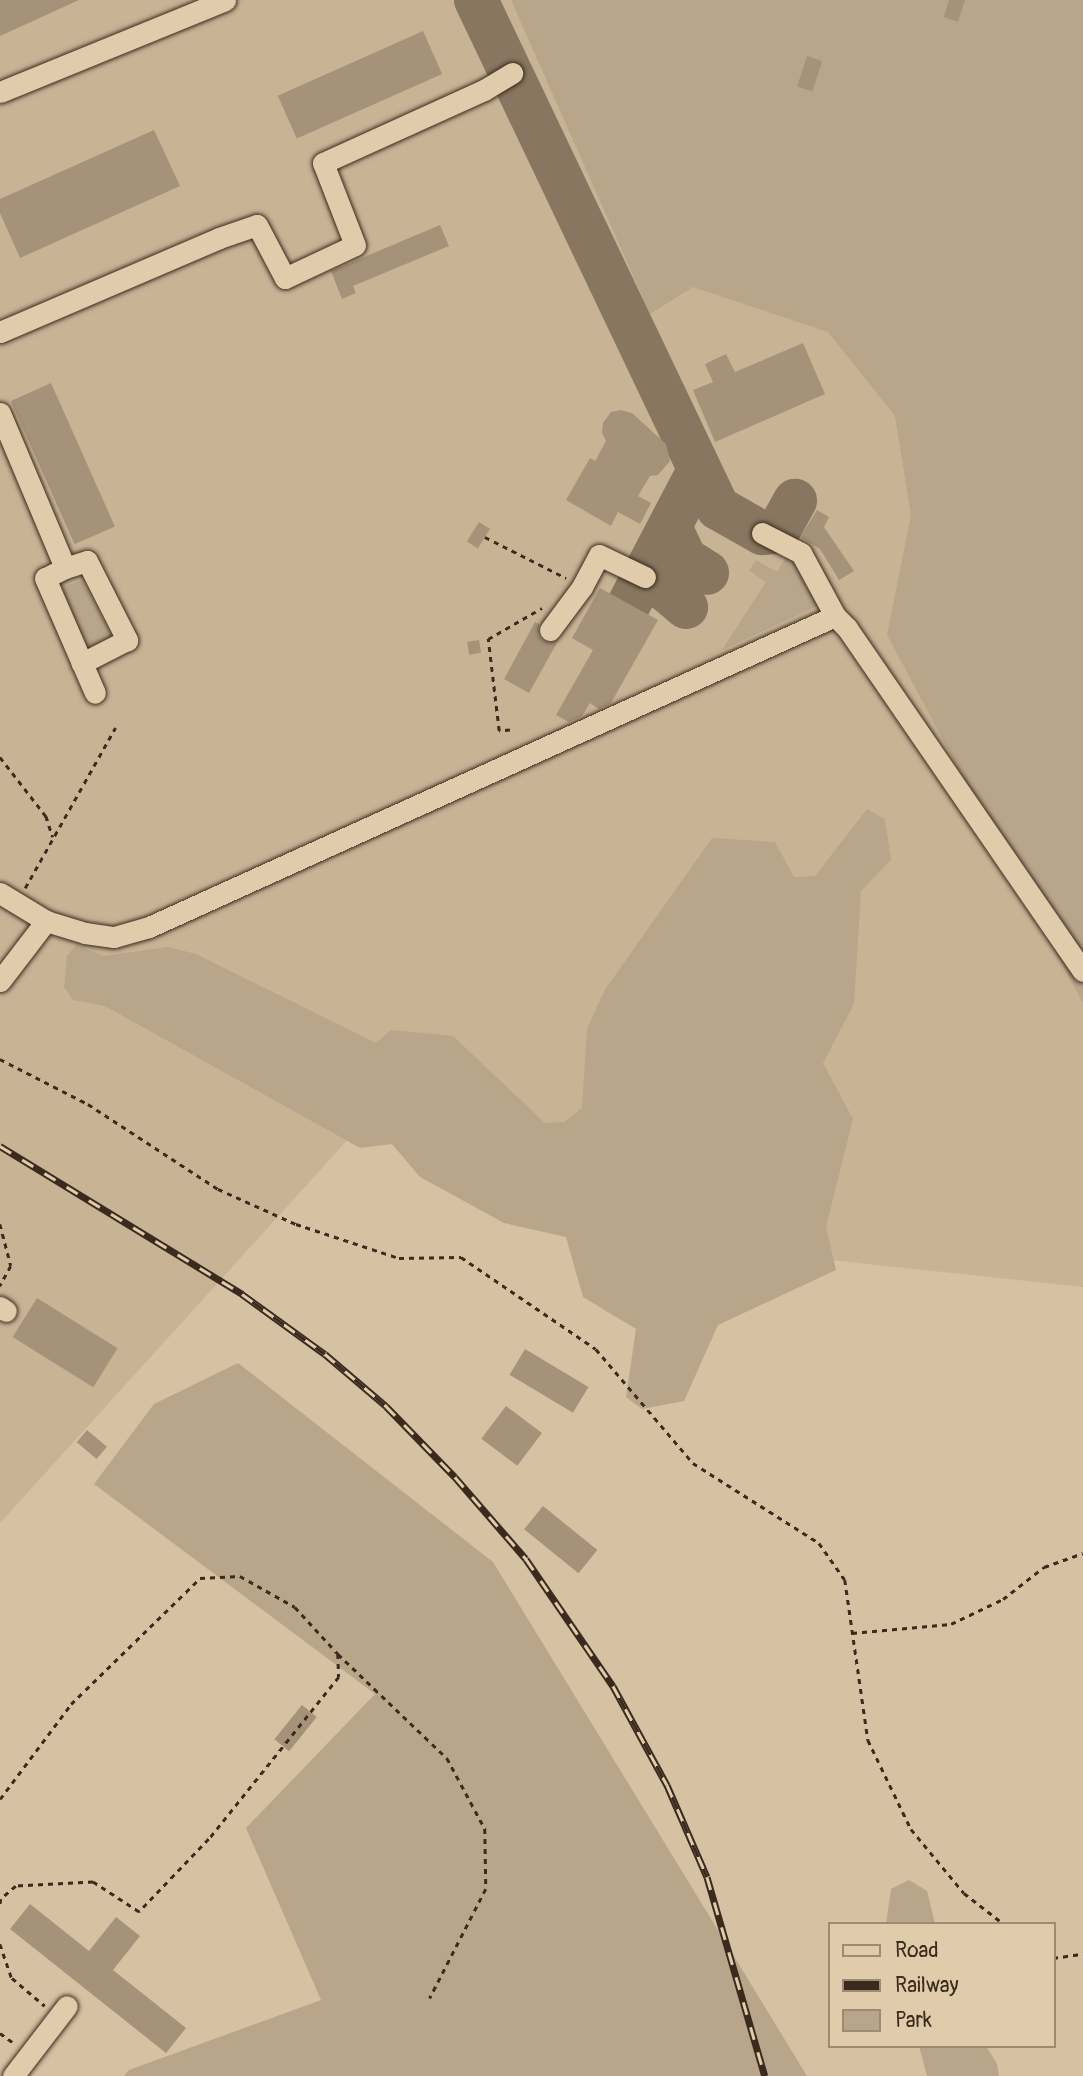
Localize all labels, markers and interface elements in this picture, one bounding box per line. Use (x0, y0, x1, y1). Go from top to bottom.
legend (828, 1922, 1055, 2048)
text: Road (895, 1937, 939, 1964)
text: Railway (895, 1972, 959, 1999)
text: Park (895, 2007, 932, 2034)

